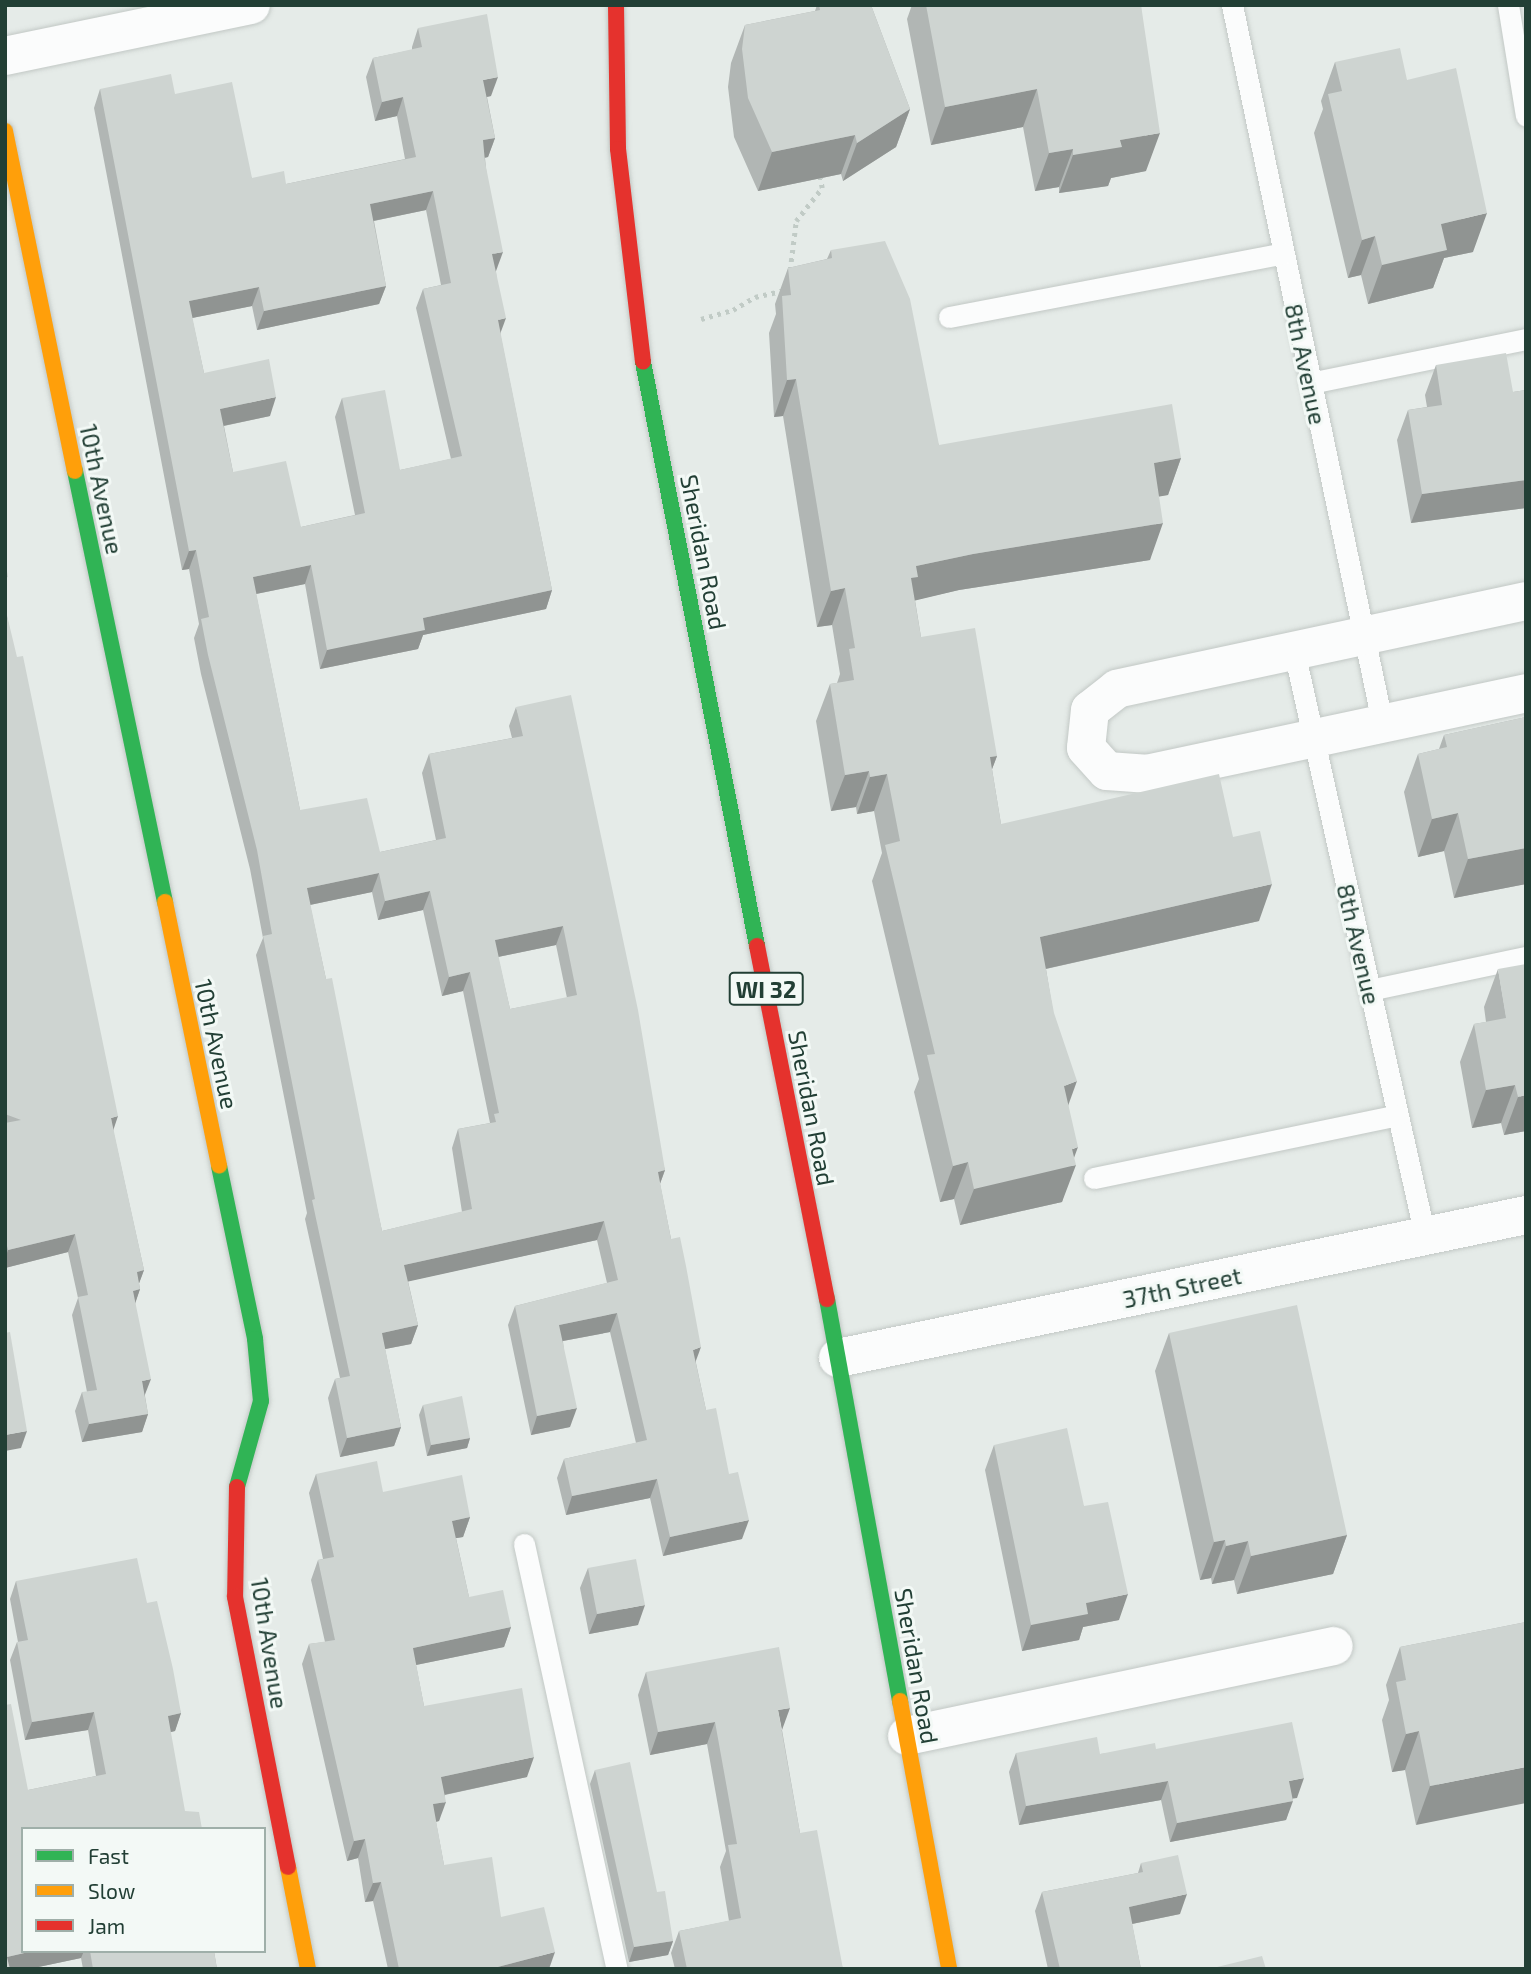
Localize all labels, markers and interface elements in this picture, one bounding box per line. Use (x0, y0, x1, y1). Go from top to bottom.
street label: 8th Avenue (1279, 301, 1333, 427)
street label: 10th Avenue (74, 421, 130, 557)
street label: Sheridan Road (675, 472, 733, 632)
street label: 8th Avenue (1331, 881, 1387, 1007)
road number: WI 32 (728, 970, 804, 1008)
street label: 10th Avenue (189, 976, 245, 1112)
street label: Sheridan Road (783, 1028, 841, 1188)
street label: 37th Street (1120, 1260, 1244, 1314)
street label: 10th Avenue (245, 1575, 295, 1711)
street label: Sheridan Road (889, 1586, 945, 1746)
legend (21, 1827, 266, 1953)
text: Fast (88, 1843, 129, 1868)
text: Slow (88, 1878, 135, 1903)
text: Jam (88, 1913, 125, 1938)

